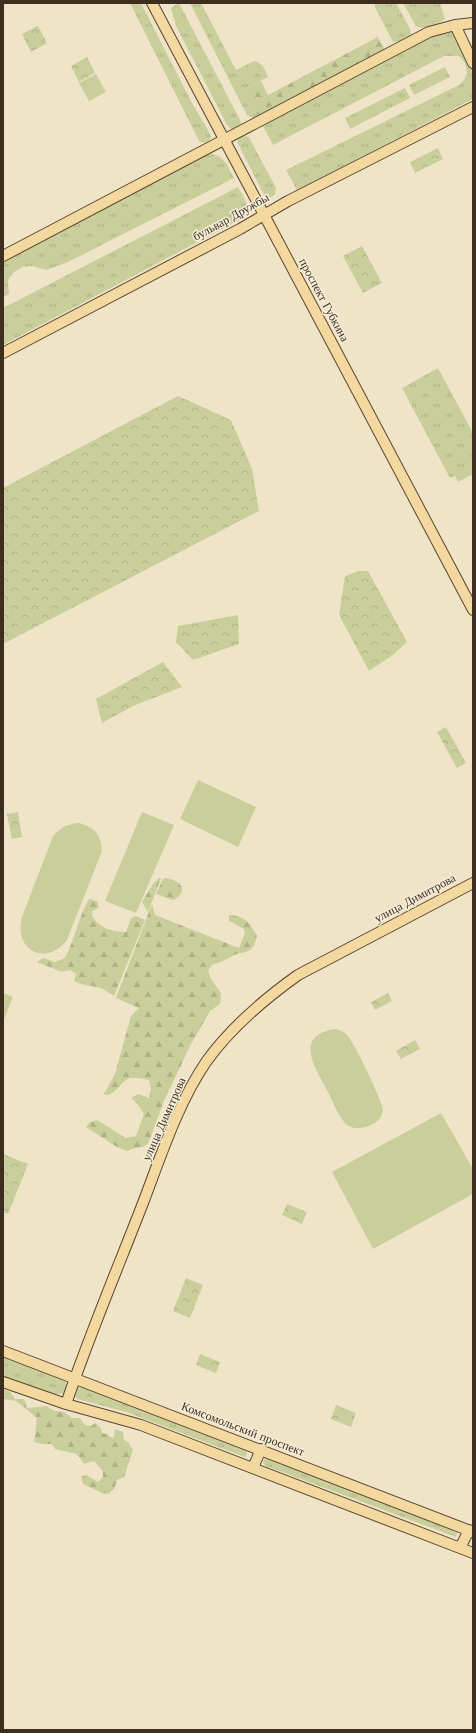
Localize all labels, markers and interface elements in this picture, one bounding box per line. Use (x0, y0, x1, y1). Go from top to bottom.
street label: бульвар Дружбы (190, 189, 272, 244)
street label: проспект Губкина (296, 255, 353, 345)
street label: улица Димитрова (372, 870, 459, 925)
street label: улица Димитрова (138, 1074, 189, 1163)
street label: Комсомольский проспект (179, 1398, 308, 1459)

